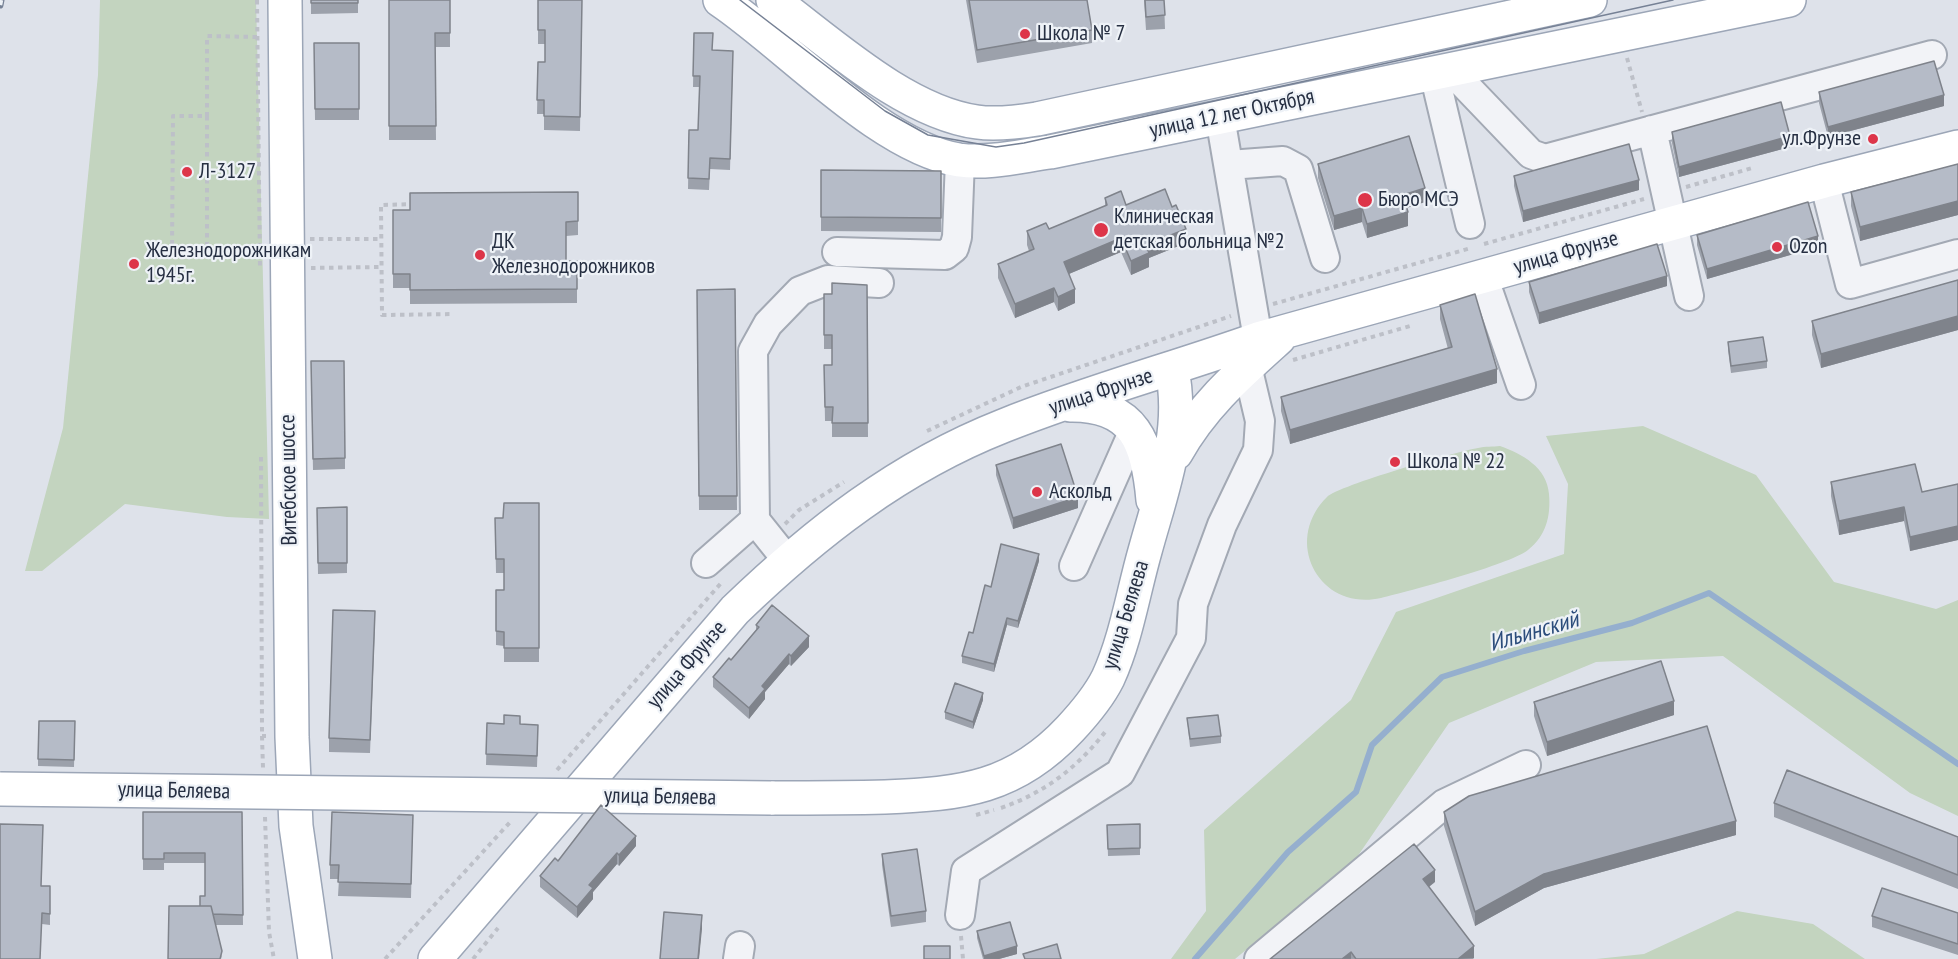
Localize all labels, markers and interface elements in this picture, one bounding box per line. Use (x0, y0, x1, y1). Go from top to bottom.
place label: Школа № 7 (1037, 21, 1125, 47)
marker: Школа № 7 (1018, 27, 1032, 41)
street label: улица 12 лет Октября (1147, 84, 1317, 144)
place label: ул.Фрунзе (1782, 126, 1861, 152)
marker: ул.Фрунзе (1866, 132, 1880, 146)
place label: Л-3127 (199, 159, 256, 185)
marker: Л-3127 (180, 165, 194, 179)
place label: Бюро МСЭ (1378, 187, 1459, 213)
marker: Бюро МСЭ (1356, 191, 1374, 209)
place label: Клиническая детская больница №2 (1114, 204, 1285, 255)
marker: Клиническая детская больница №2 (1092, 221, 1110, 239)
street label: улица Фрунзе (1511, 225, 1621, 281)
place label: ДК Железнодорожников (492, 229, 655, 280)
place label: Ozon (1789, 234, 1828, 260)
place label: Железнодорожникам 1945г. (146, 238, 311, 290)
marker: Ozon (1770, 240, 1784, 254)
marker: ДК Железнодорожников (473, 248, 487, 262)
marker: Железнодорожникам 1945г. (127, 257, 141, 271)
street label: улица Фрунзе (1046, 363, 1156, 421)
street label: Витебское шоссе (275, 414, 303, 546)
place label: Школа № 22 (1407, 449, 1505, 475)
marker: Школа № 22 (1388, 455, 1402, 469)
place label: Аскольд (1049, 479, 1112, 505)
marker: Аскольд (1030, 485, 1044, 499)
street label: улица Беляева (1097, 557, 1155, 673)
water label: Ильинский (1486, 606, 1582, 658)
street label: улица Фрунзе (642, 616, 732, 714)
street label: улица Беляева (118, 777, 230, 805)
street label: улица Беляева (604, 783, 716, 811)

